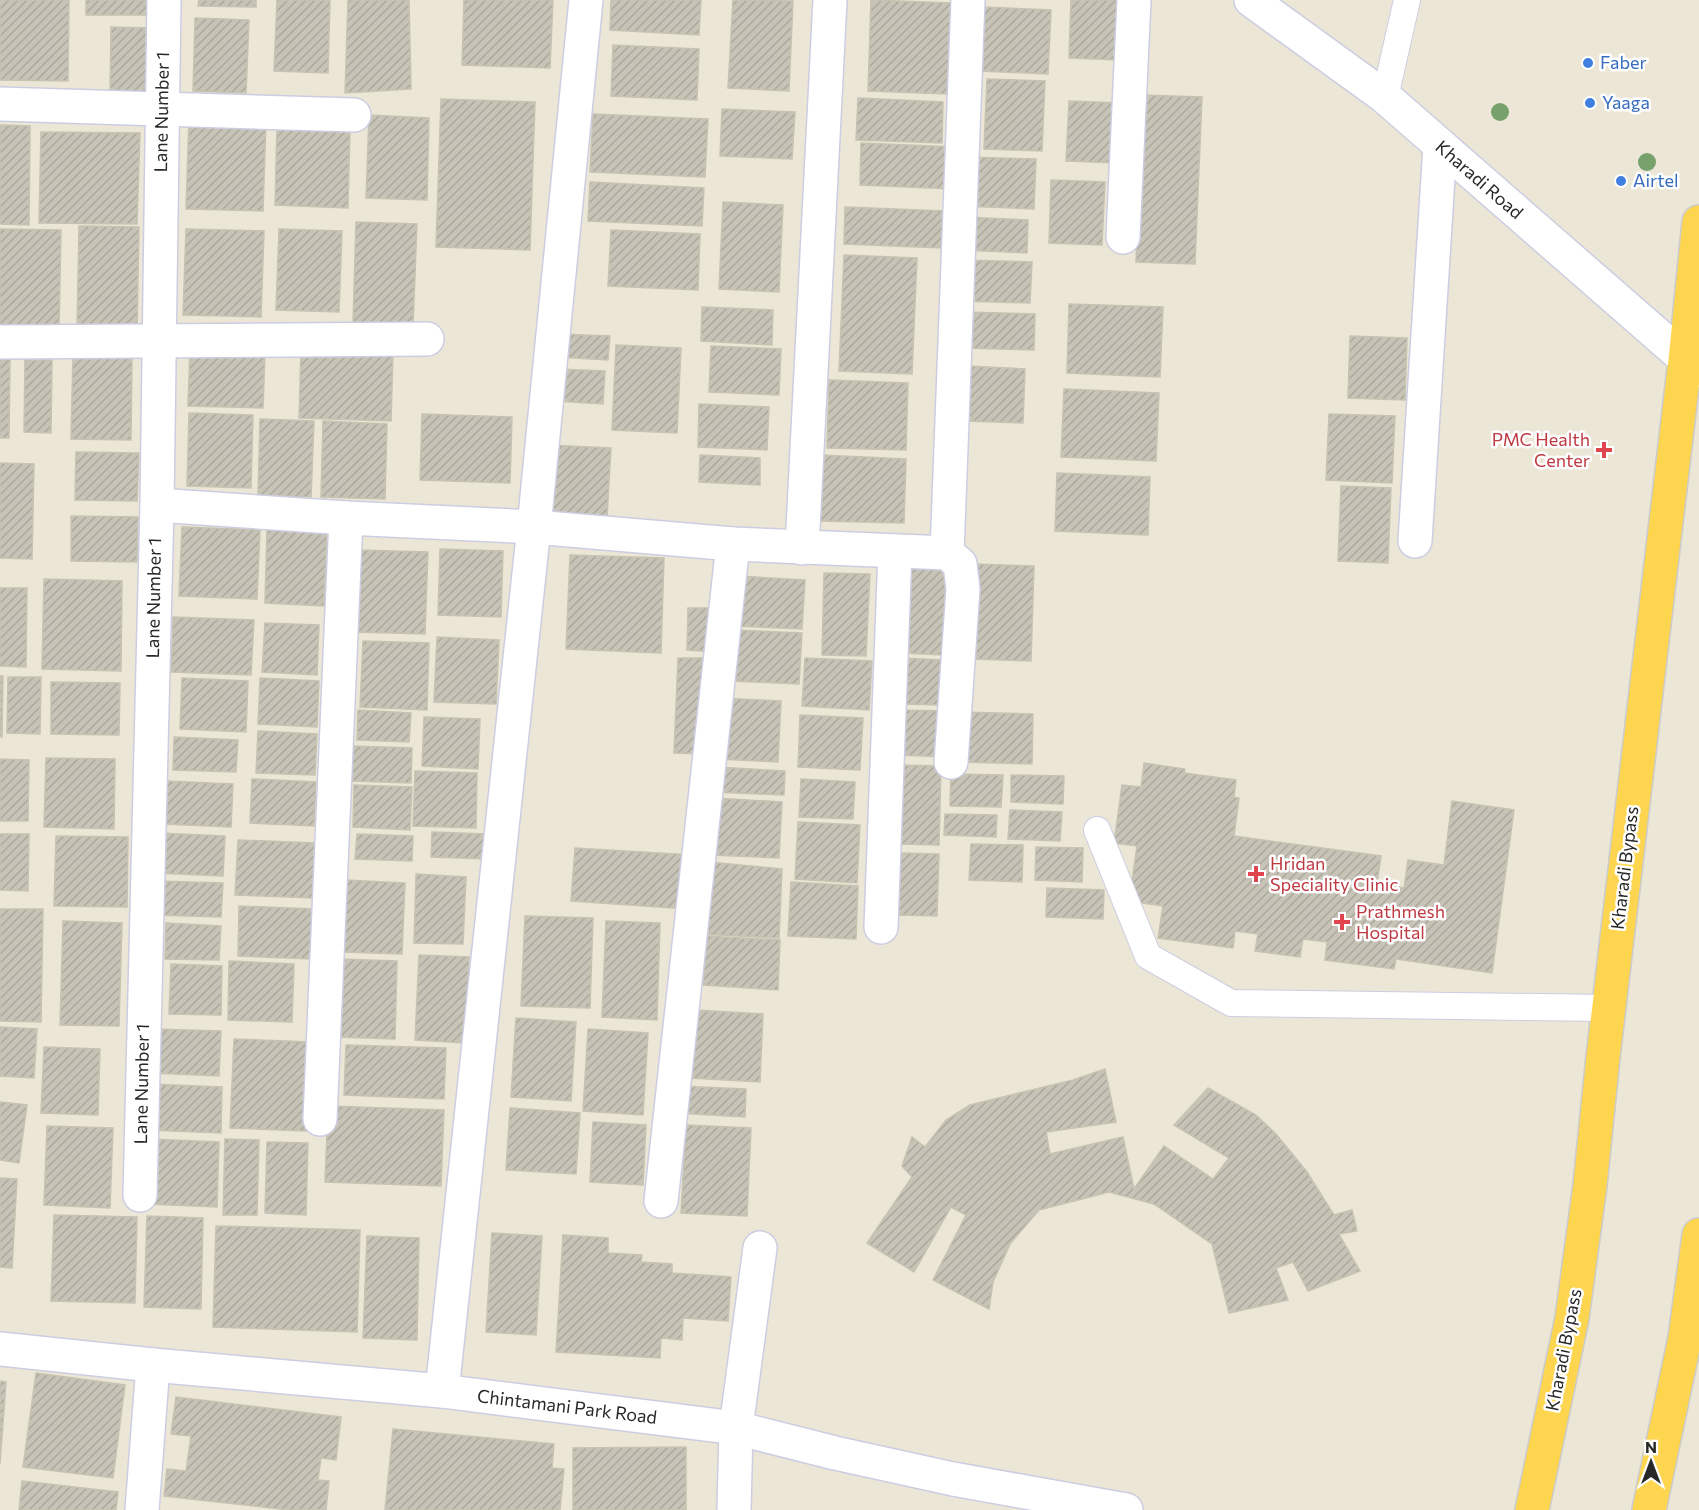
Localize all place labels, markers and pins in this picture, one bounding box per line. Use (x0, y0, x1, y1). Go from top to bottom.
place label: Faber (1600, 51, 1647, 73)
marker: Faber (1581, 56, 1595, 70)
place label: Yaaga (1602, 91, 1650, 113)
marker: Yaaga (1583, 96, 1597, 110)
place label: Airtel (1633, 169, 1679, 191)
marker: Airtel (1614, 174, 1628, 188)
place label: PMC Health Center (1492, 428, 1590, 471)
marker: PMC Health Center (1595, 441, 1613, 459)
place label: Hridan Speciality Clinic (1270, 852, 1398, 895)
marker: Hridan Speciality Clinic (1247, 865, 1265, 883)
place label: Prathmesh Hospital (1356, 900, 1445, 943)
marker: Prathmesh Hospital (1333, 913, 1351, 931)

